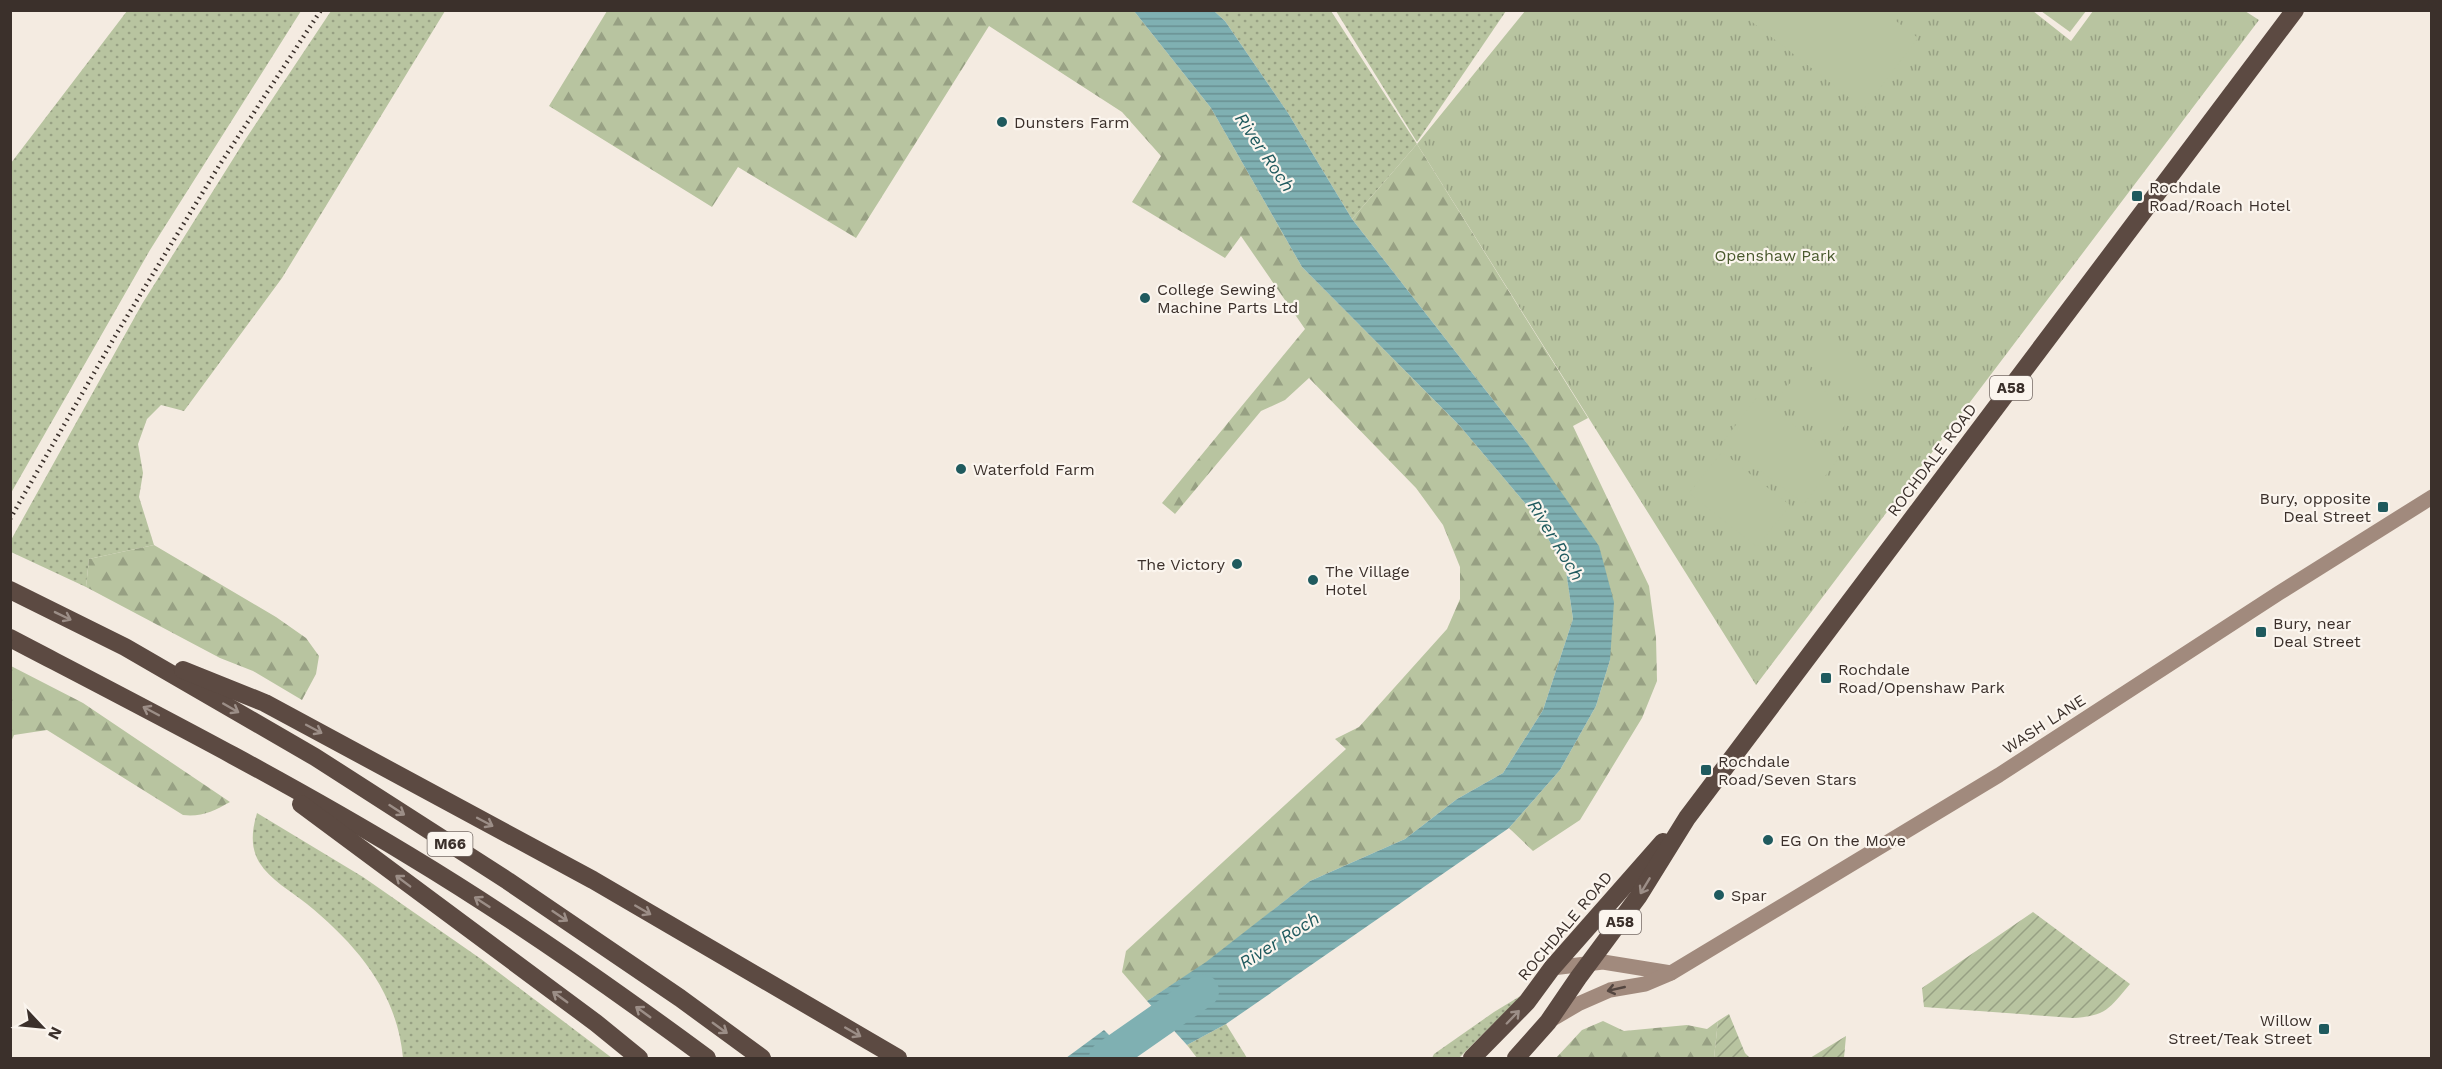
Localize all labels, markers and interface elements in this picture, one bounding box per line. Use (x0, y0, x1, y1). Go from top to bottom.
water label: River Roch (1231, 109, 1299, 195)
place label: Dunsters Farm (1014, 113, 1130, 132)
marker: Dunsters Farm (995, 115, 1009, 129)
place label: Rochdale Road/Roach Hotel (2149, 178, 2290, 215)
marker: Rochdale Road/Roach Hotel (2130, 189, 2144, 203)
park label: Openshaw Park (1714, 246, 1836, 265)
place label: College Sewing Machine Parts Ltd (1157, 280, 1298, 317)
marker: College Sewing Machine Parts Ltd (1138, 291, 1152, 305)
road number: A58 (1990, 376, 2032, 400)
street label: ROCHDALE ROAD (1883, 400, 1981, 520)
place label: Waterfold Farm (973, 460, 1095, 479)
marker: Waterfold Farm (954, 462, 968, 476)
place label: Bury, opposite Deal Street (2259, 489, 2371, 526)
water label: River Roch (1524, 496, 1588, 584)
marker: Bury, opposite Deal Street (2376, 500, 2390, 514)
place label: The Victory (1137, 555, 1226, 574)
marker: The Victory (1230, 557, 1244, 571)
place label: The Village Hotel (1325, 562, 1410, 599)
marker: The Village Hotel (1306, 573, 1320, 587)
one-way arrow (53, 611, 71, 623)
place label: Bury, near Deal Street (2273, 614, 2361, 651)
marker: Bury, near Deal Street (2254, 625, 2268, 639)
place label: Rochdale Road/Openshaw Park (1838, 660, 2005, 697)
marker: Rochdale Road/Openshaw Park (1819, 671, 1833, 685)
street label: WASH LANE (1999, 690, 2089, 758)
one-way arrow (222, 703, 239, 715)
one-way arrow (142, 705, 160, 716)
one-way arrow (304, 724, 322, 735)
place label: Rochdale Road/Seven Stars (1718, 752, 1857, 789)
marker: Rochdale Road/Seven Stars (1699, 763, 1713, 777)
one-way arrow (388, 804, 405, 816)
one-way arrow (476, 817, 494, 828)
place label: EG On the Move (1780, 831, 1906, 850)
road number: M66 (428, 832, 472, 856)
marker: EG On the Move (1761, 833, 1775, 847)
street label: ROCHDALE ROAD (1514, 868, 1616, 984)
one-way arrow (395, 875, 411, 888)
one-way arrow (1639, 877, 1651, 894)
place label: Spar (1731, 886, 1767, 905)
marker: Spar (1712, 888, 1726, 902)
one-way arrow (474, 896, 491, 908)
one-way arrow (634, 904, 651, 916)
water label: River Roch (1235, 907, 1323, 973)
one-way arrow (552, 910, 568, 922)
road number: A58 (1599, 910, 1641, 934)
one-way arrow (1606, 984, 1625, 996)
one-way arrow (552, 991, 568, 1003)
north arrow (12, 997, 72, 1057)
one-way arrow (635, 1006, 651, 1018)
one-way arrow (1506, 1009, 1520, 1024)
place label: Willow Street/Teak Street (2168, 1011, 2312, 1048)
one-way arrow (712, 1022, 728, 1034)
marker: Willow Street/Teak Street (2317, 1022, 2331, 1036)
text: N (44, 1024, 66, 1043)
one-way arrow (844, 1027, 861, 1039)

